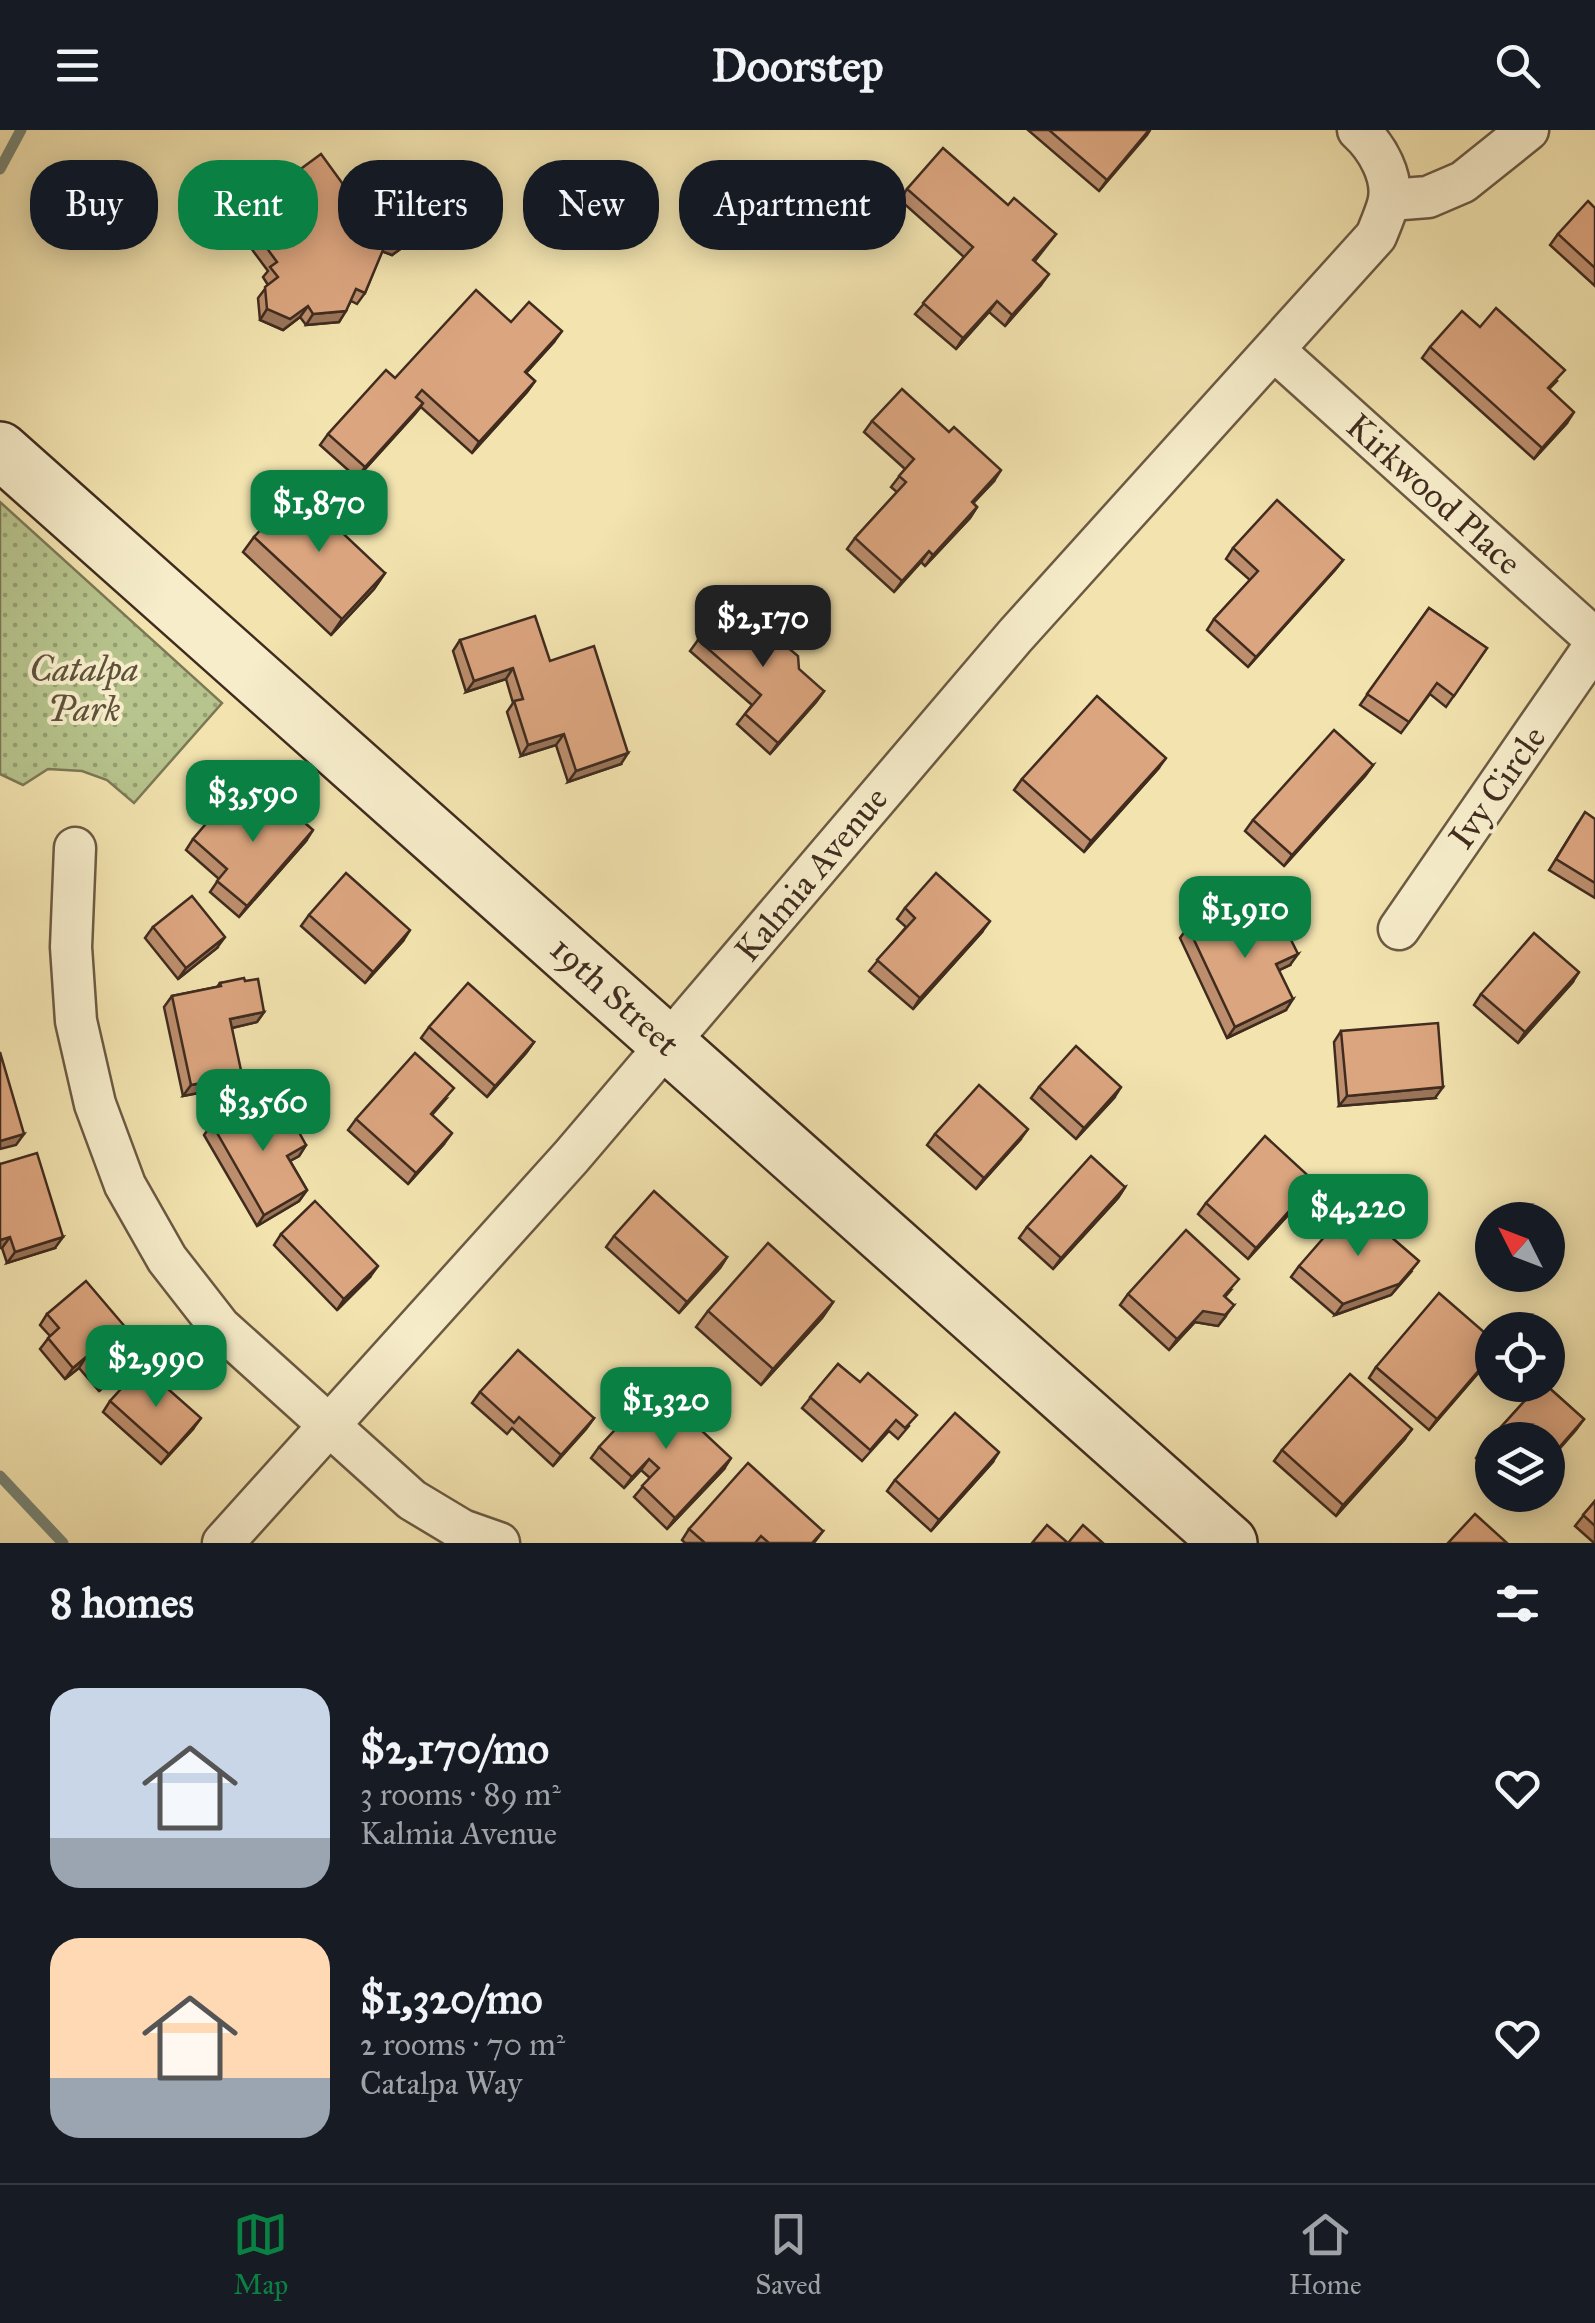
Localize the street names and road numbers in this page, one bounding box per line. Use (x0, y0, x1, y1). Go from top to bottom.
street label: Kirkwood Place (1337, 405, 1530, 584)
street label: Ivy Circle (1440, 718, 1555, 857)
street label: Kalmia Avenue (726, 778, 897, 971)
street label: 19th Street (541, 927, 688, 1065)

